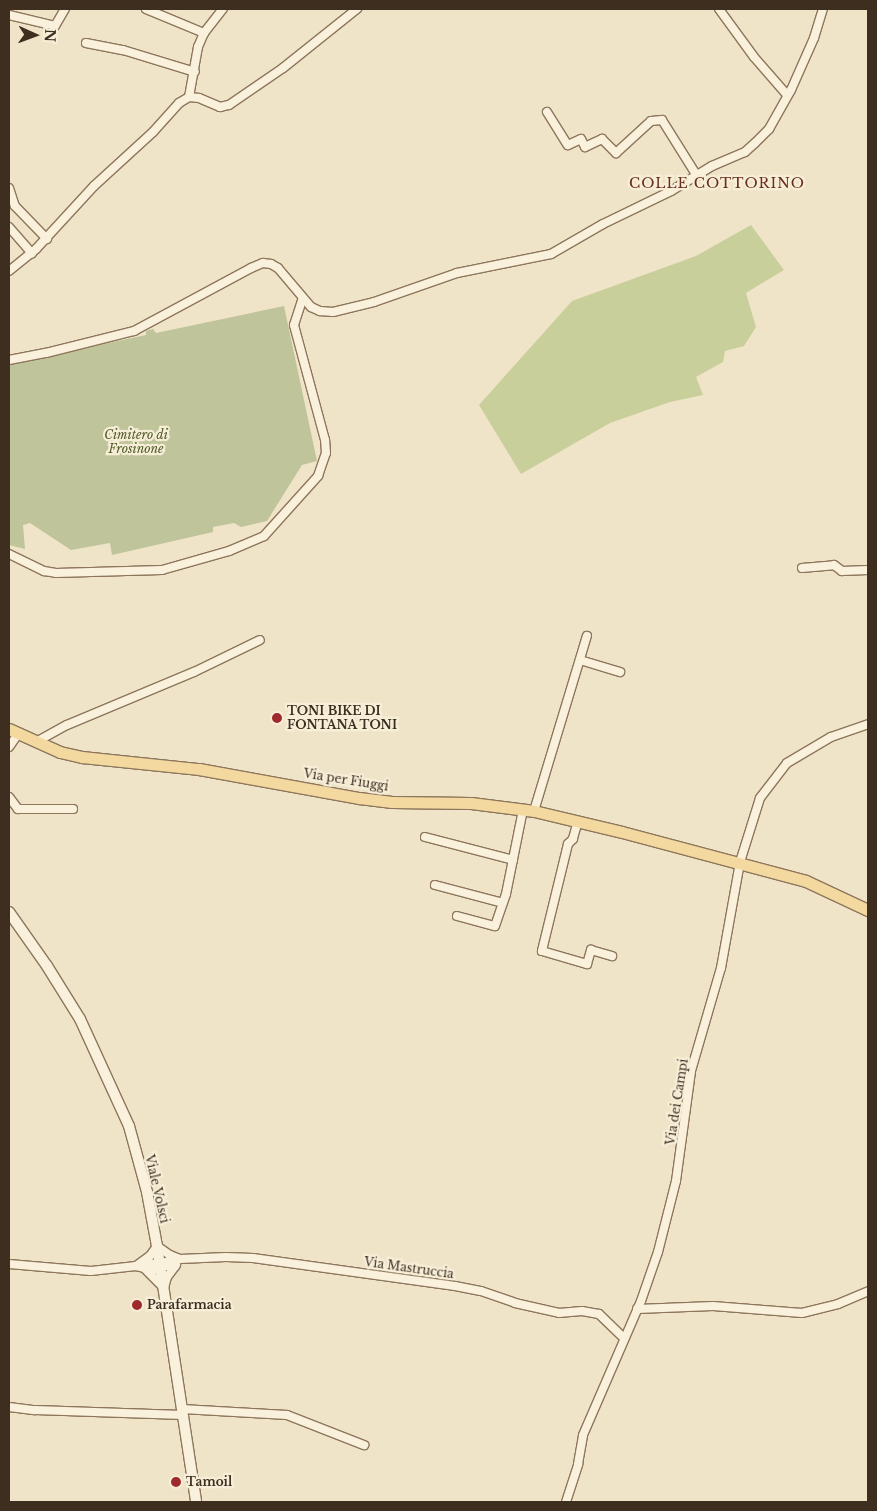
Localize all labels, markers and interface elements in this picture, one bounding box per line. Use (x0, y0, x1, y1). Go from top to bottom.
north arrow (10, 10, 60, 60)
text: N (41, 29, 59, 42)
district label: COLLE COTTORINO (627, 175, 807, 191)
park label: Cimitero di Frosinone (104, 428, 168, 456)
place label: TONI BIKE DI FONTANA TONI (287, 704, 398, 732)
marker: TONI BIKE DI FONTANA TONI (271, 712, 283, 724)
street label: Via per Fiuggi (302, 766, 390, 794)
street label: Via dei Campi (663, 1058, 691, 1146)
street label: Viale Volsci (142, 1153, 172, 1225)
street label: Via Mastruccia (363, 1255, 455, 1281)
place label: Parafarmacia (147, 1298, 232, 1312)
marker: Parafarmacia (131, 1299, 143, 1311)
place label: Tamoil (186, 1475, 232, 1489)
marker: Tamoil (170, 1476, 182, 1488)

